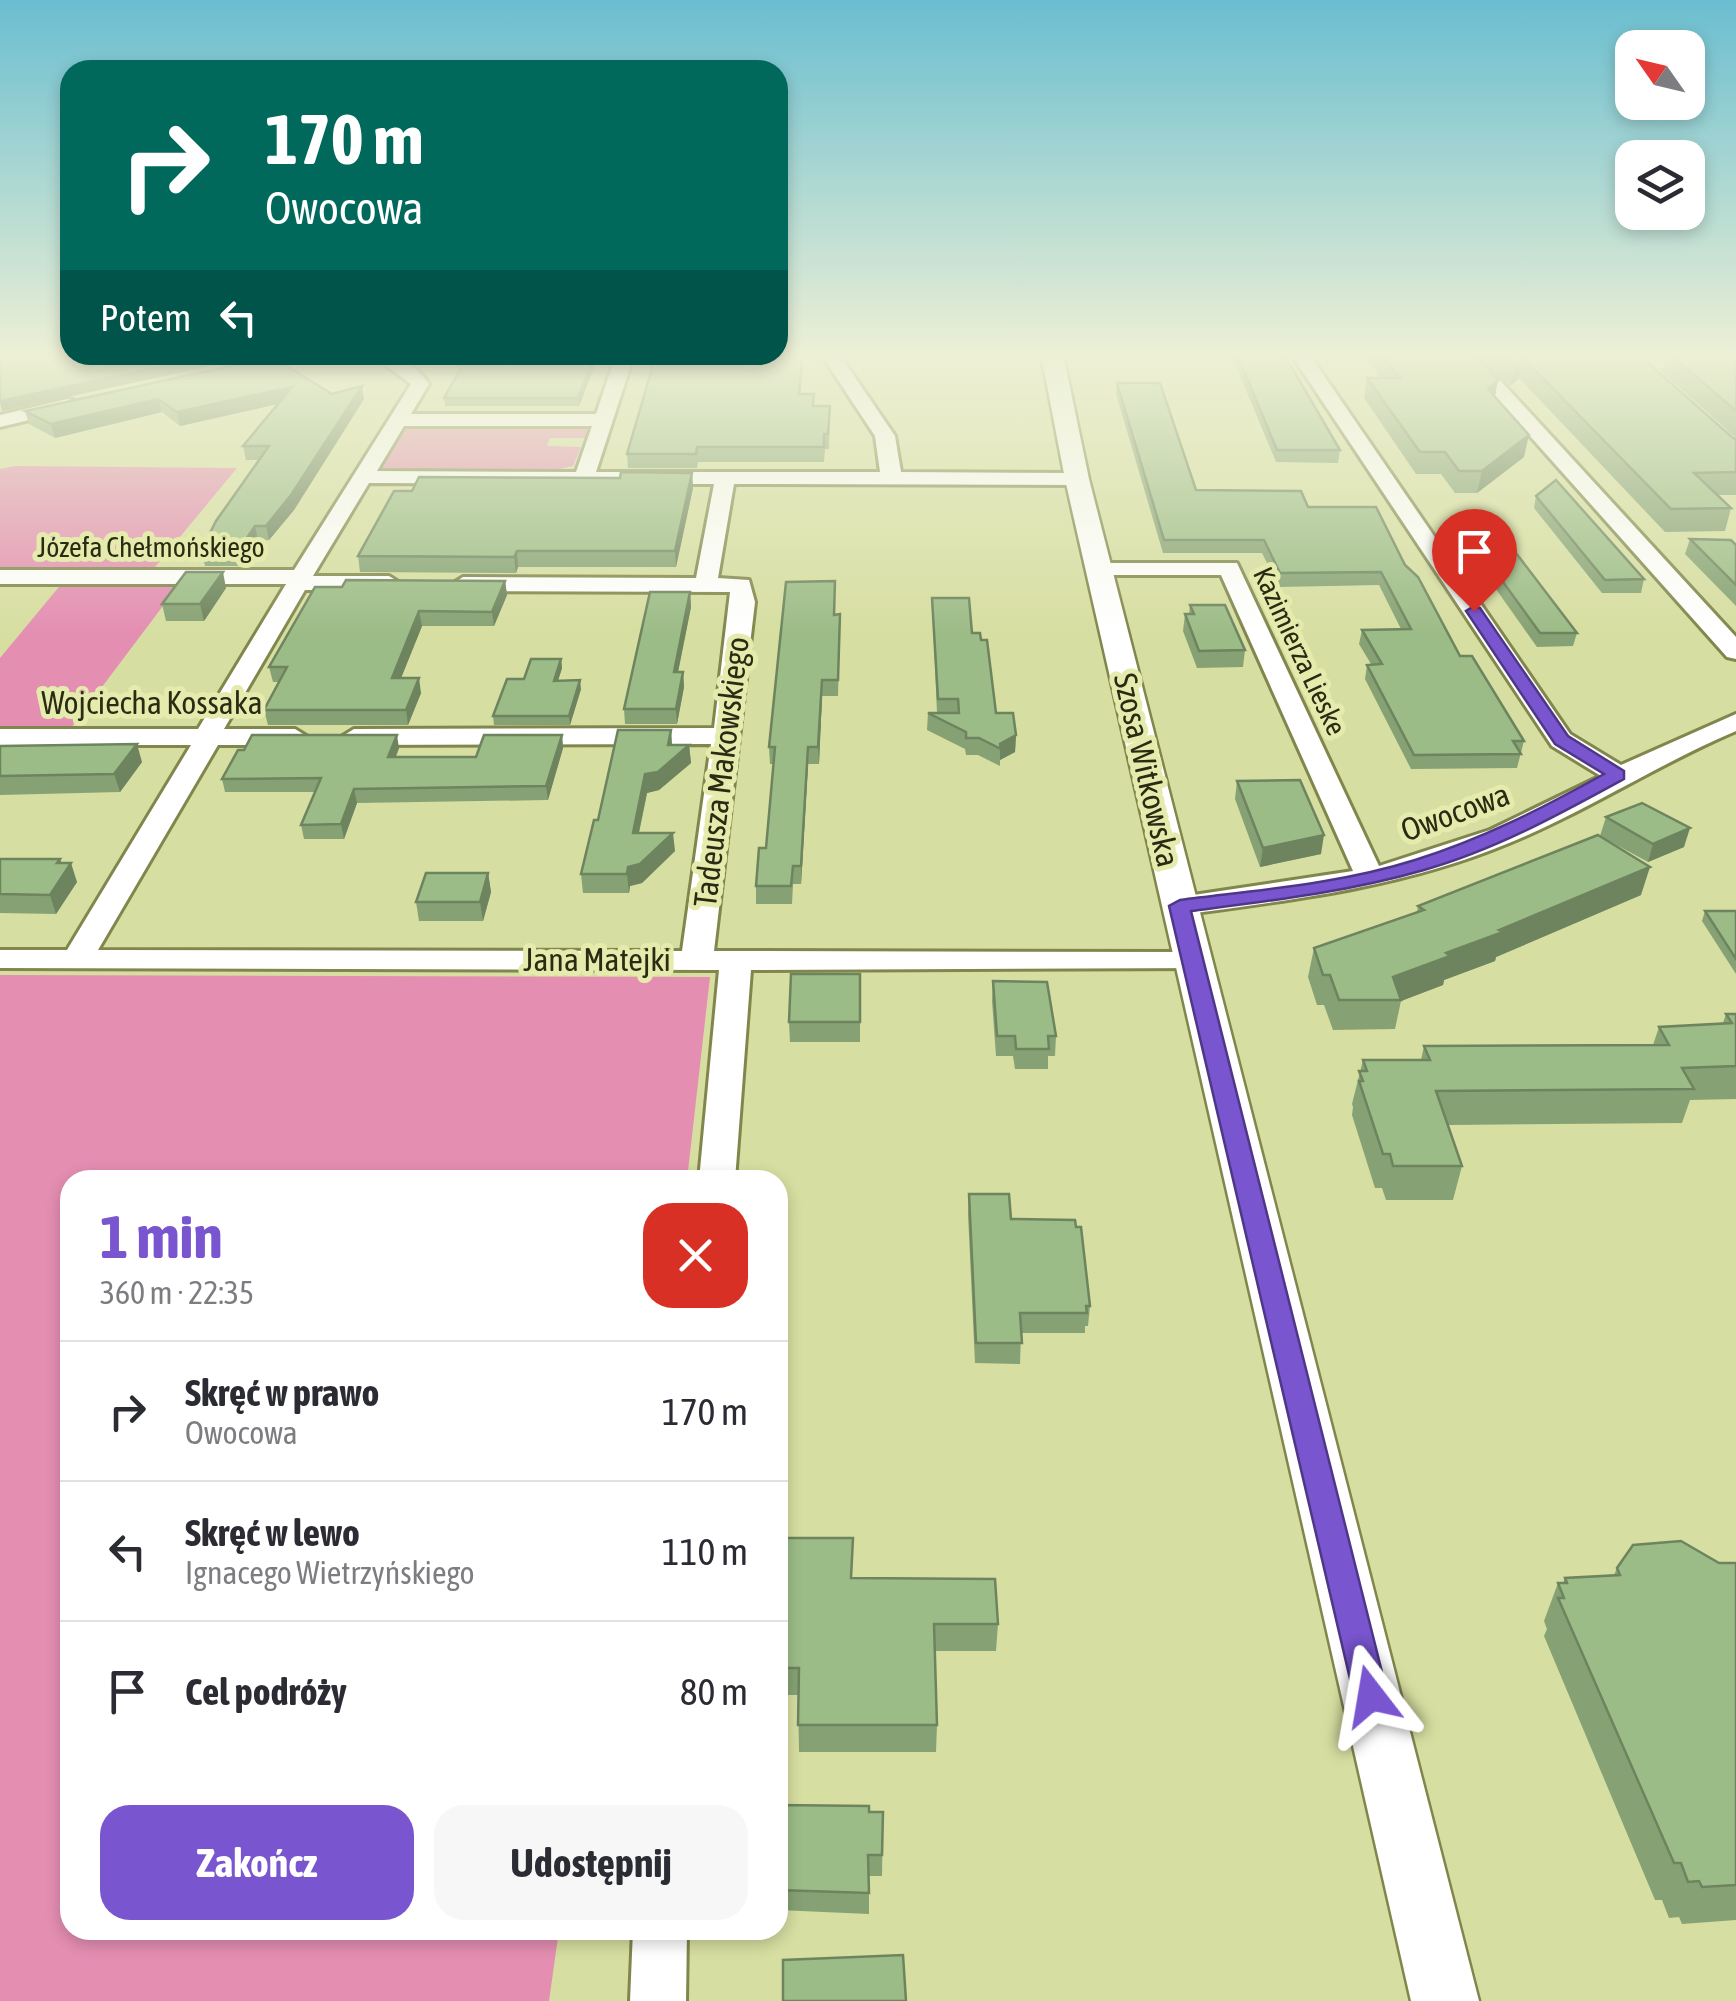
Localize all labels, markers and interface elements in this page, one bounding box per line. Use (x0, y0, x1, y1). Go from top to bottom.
north arrow (1615, 30, 1705, 120)
map controls (1615, 30, 1705, 230)
text: 170 m (265, 99, 424, 179)
icon: right (100, 100, 230, 230)
button: layers (1615, 140, 1705, 230)
text: Owocowa (265, 182, 424, 234)
icon: left (211, 290, 266, 345)
text: Potem (100, 296, 191, 339)
pin (1432, 509, 1517, 612)
icon: arrive (1447, 524, 1502, 579)
street label: Józefa Chełmońskiego (37, 531, 265, 563)
street label: Kazimierza Lieske (1247, 562, 1353, 740)
street label: Tadeusza Makowskiego (686, 635, 756, 909)
street label: Szosa Witkowska (1107, 670, 1187, 870)
street label: Wojciecha Kossaka (41, 684, 263, 721)
street label: Owocowa (1396, 775, 1514, 849)
street label: Jana Matejki (523, 941, 671, 978)
text: 1 min (100, 1202, 223, 1271)
button: close (643, 1203, 748, 1308)
text: 360 m · 22:35 (100, 1274, 254, 1311)
text: Skręć w prawo (185, 1371, 379, 1414)
icon: right (100, 1384, 155, 1439)
text: 170 m (662, 1390, 748, 1433)
text: Owocowa (185, 1414, 298, 1451)
text: Skręć w lewo (185, 1511, 360, 1554)
icon: left (100, 1524, 155, 1579)
text: 110 m (662, 1530, 748, 1573)
text: Ignacego Wietrzyńskiego (185, 1554, 475, 1591)
position arrow (1319, 1644, 1423, 1748)
icon: arrive (100, 1664, 155, 1719)
text: Cel podróży (185, 1670, 347, 1713)
text: 80 m (680, 1670, 748, 1713)
button: Zakończ (100, 1805, 414, 1920)
button: Udostępnij (434, 1805, 748, 1920)

